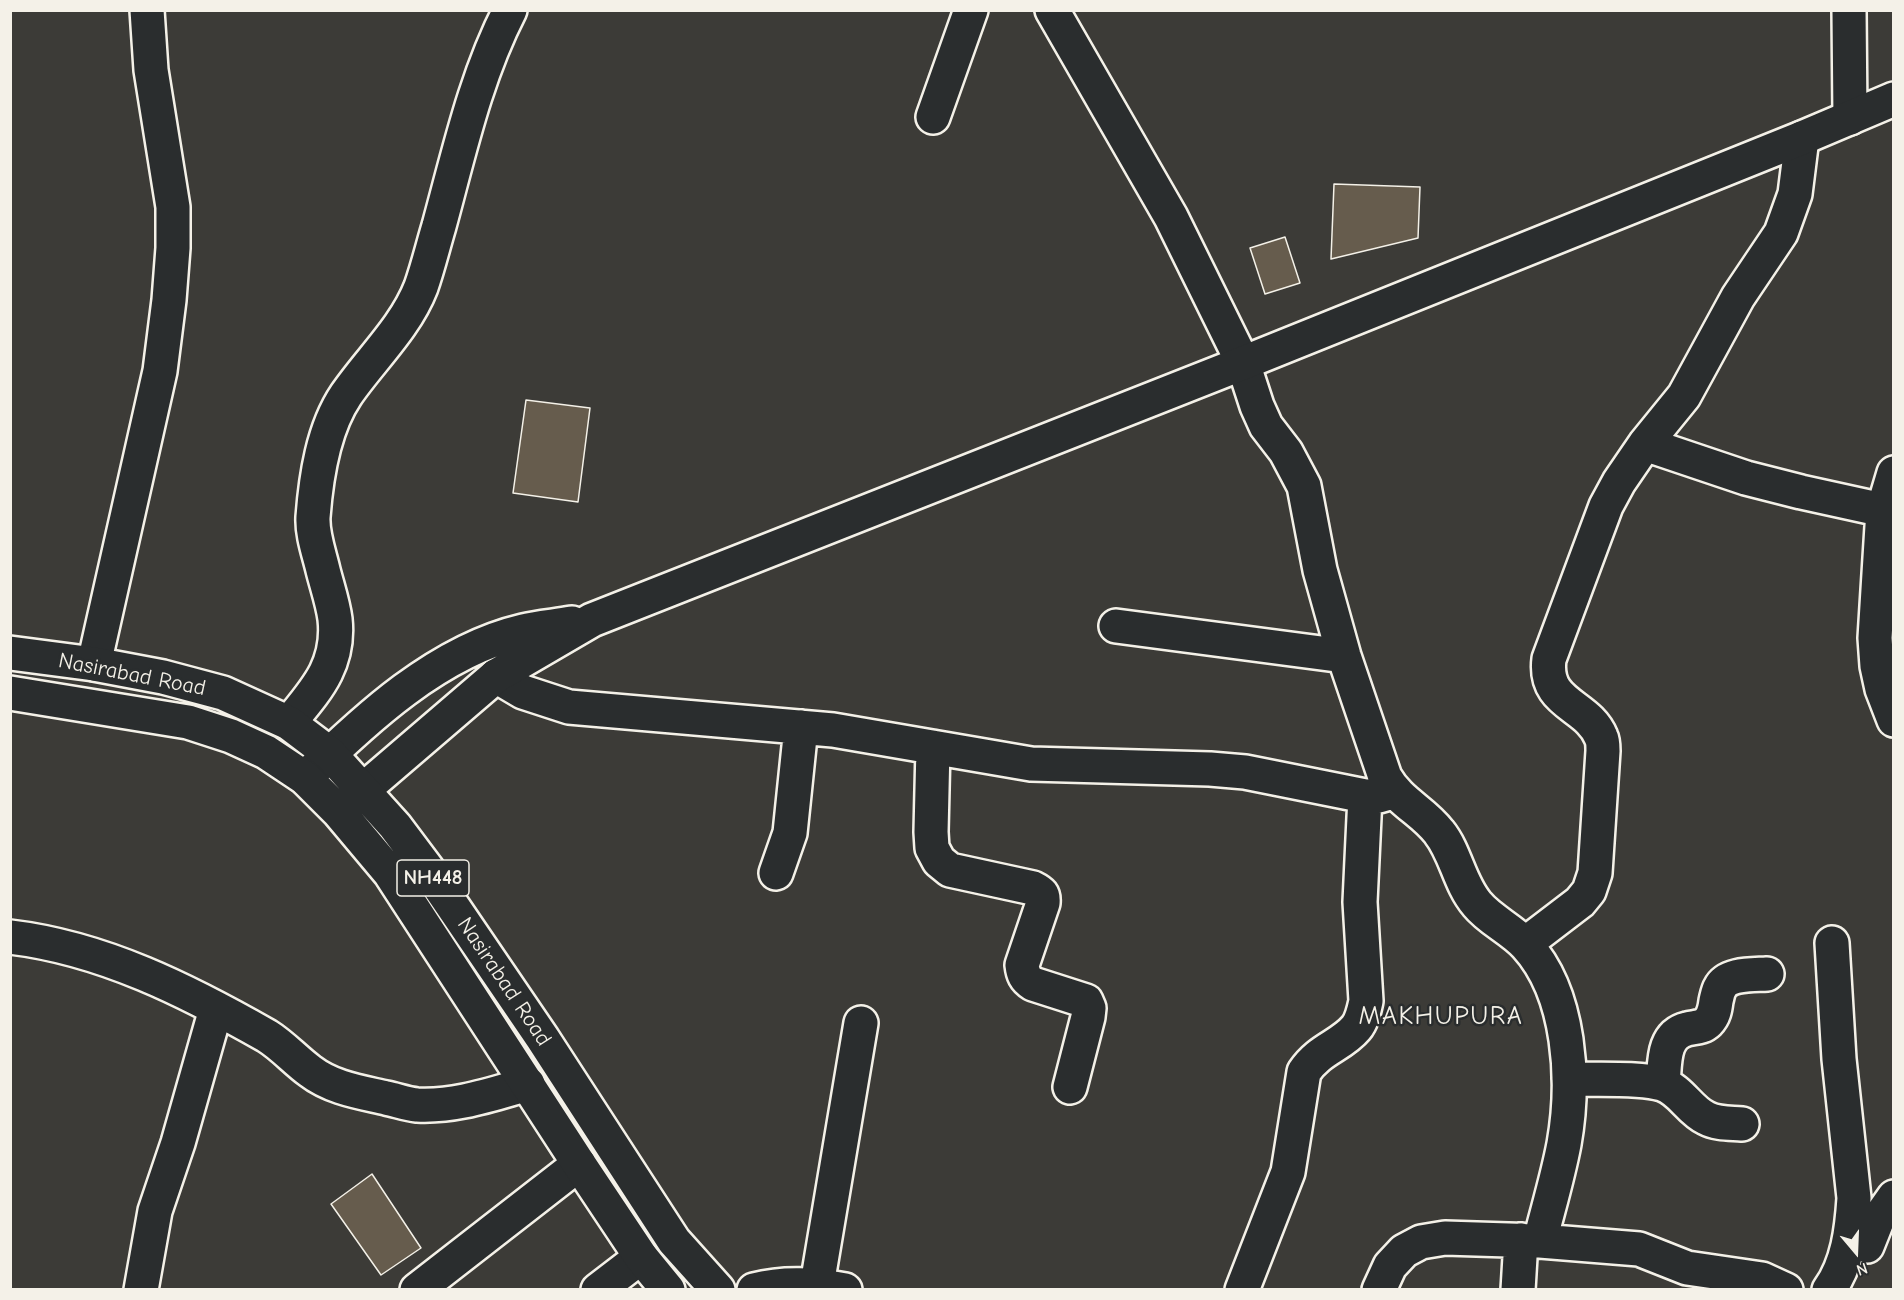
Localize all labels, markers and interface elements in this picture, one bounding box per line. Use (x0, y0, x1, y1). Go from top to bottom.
street label: Nasirabad Road (56, 648, 208, 702)
road number: NH448 (397, 860, 469, 896)
street label: Nasirabad Road (451, 913, 557, 1051)
district label: MAKHUPURA (1359, 1001, 1523, 1033)
north arrow (1826, 1222, 1886, 1282)
text: N (1854, 1259, 1870, 1279)

